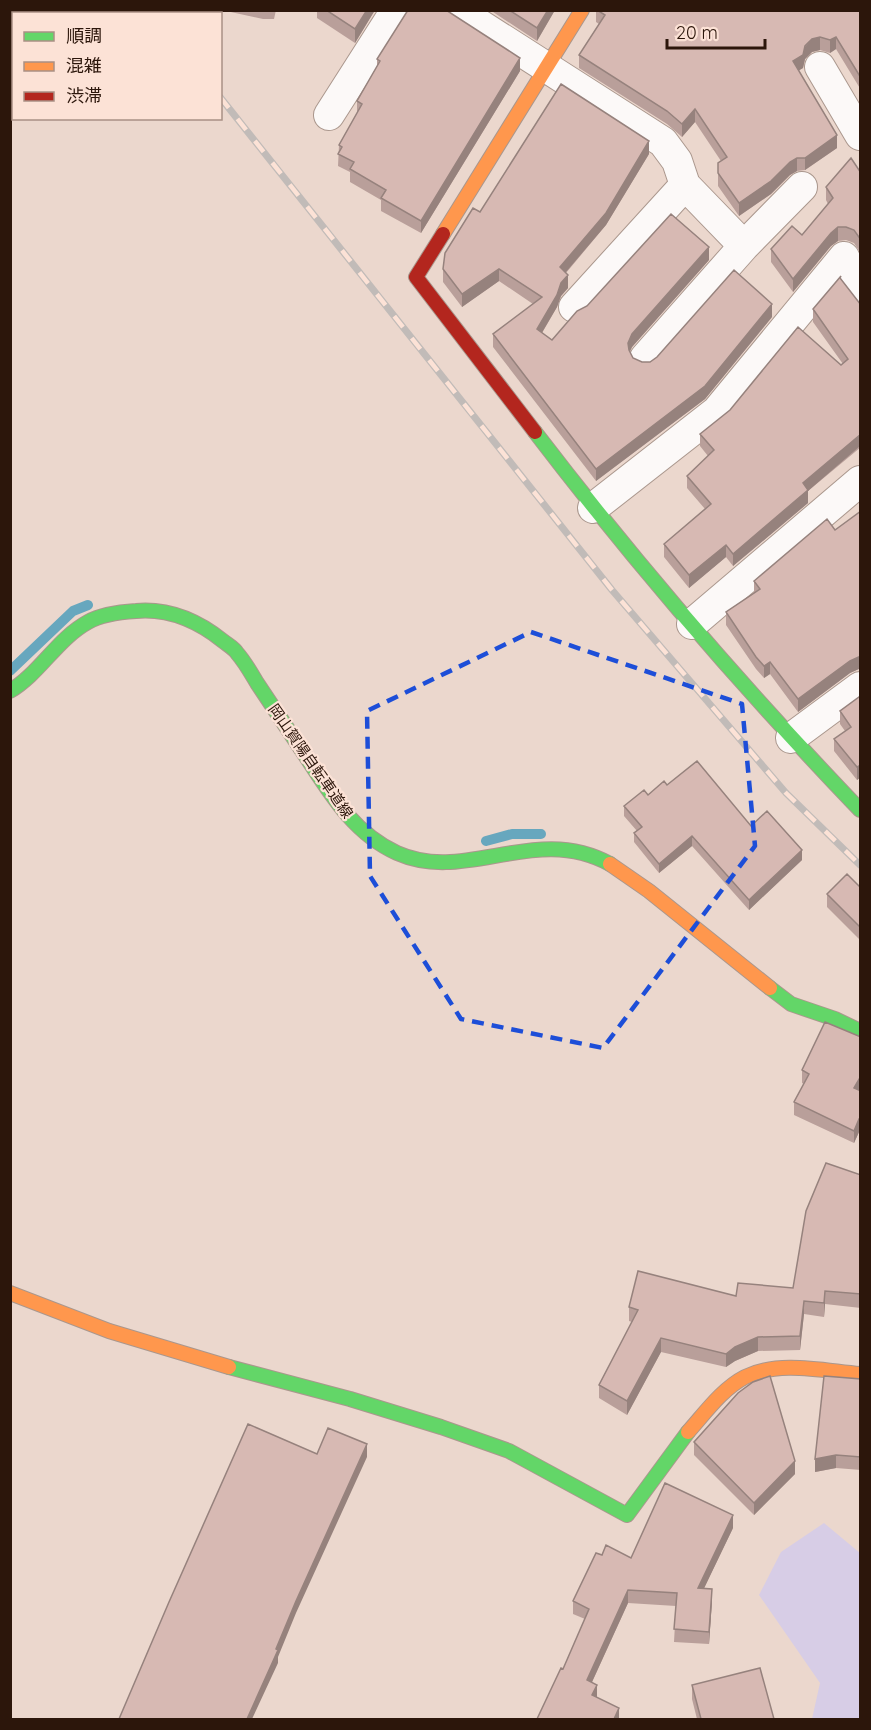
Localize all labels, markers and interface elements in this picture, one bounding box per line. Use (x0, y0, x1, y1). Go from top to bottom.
legend (12, 12, 222, 120)
scale bar (667, 12, 764, 50)
text: 20 m (676, 21, 718, 44)
text: 順調 (66, 24, 102, 47)
text: 混雑 (66, 54, 102, 77)
text: 渋滞 (66, 84, 102, 107)
street label: 岡山賀陽自転車道線 (264, 700, 358, 822)

